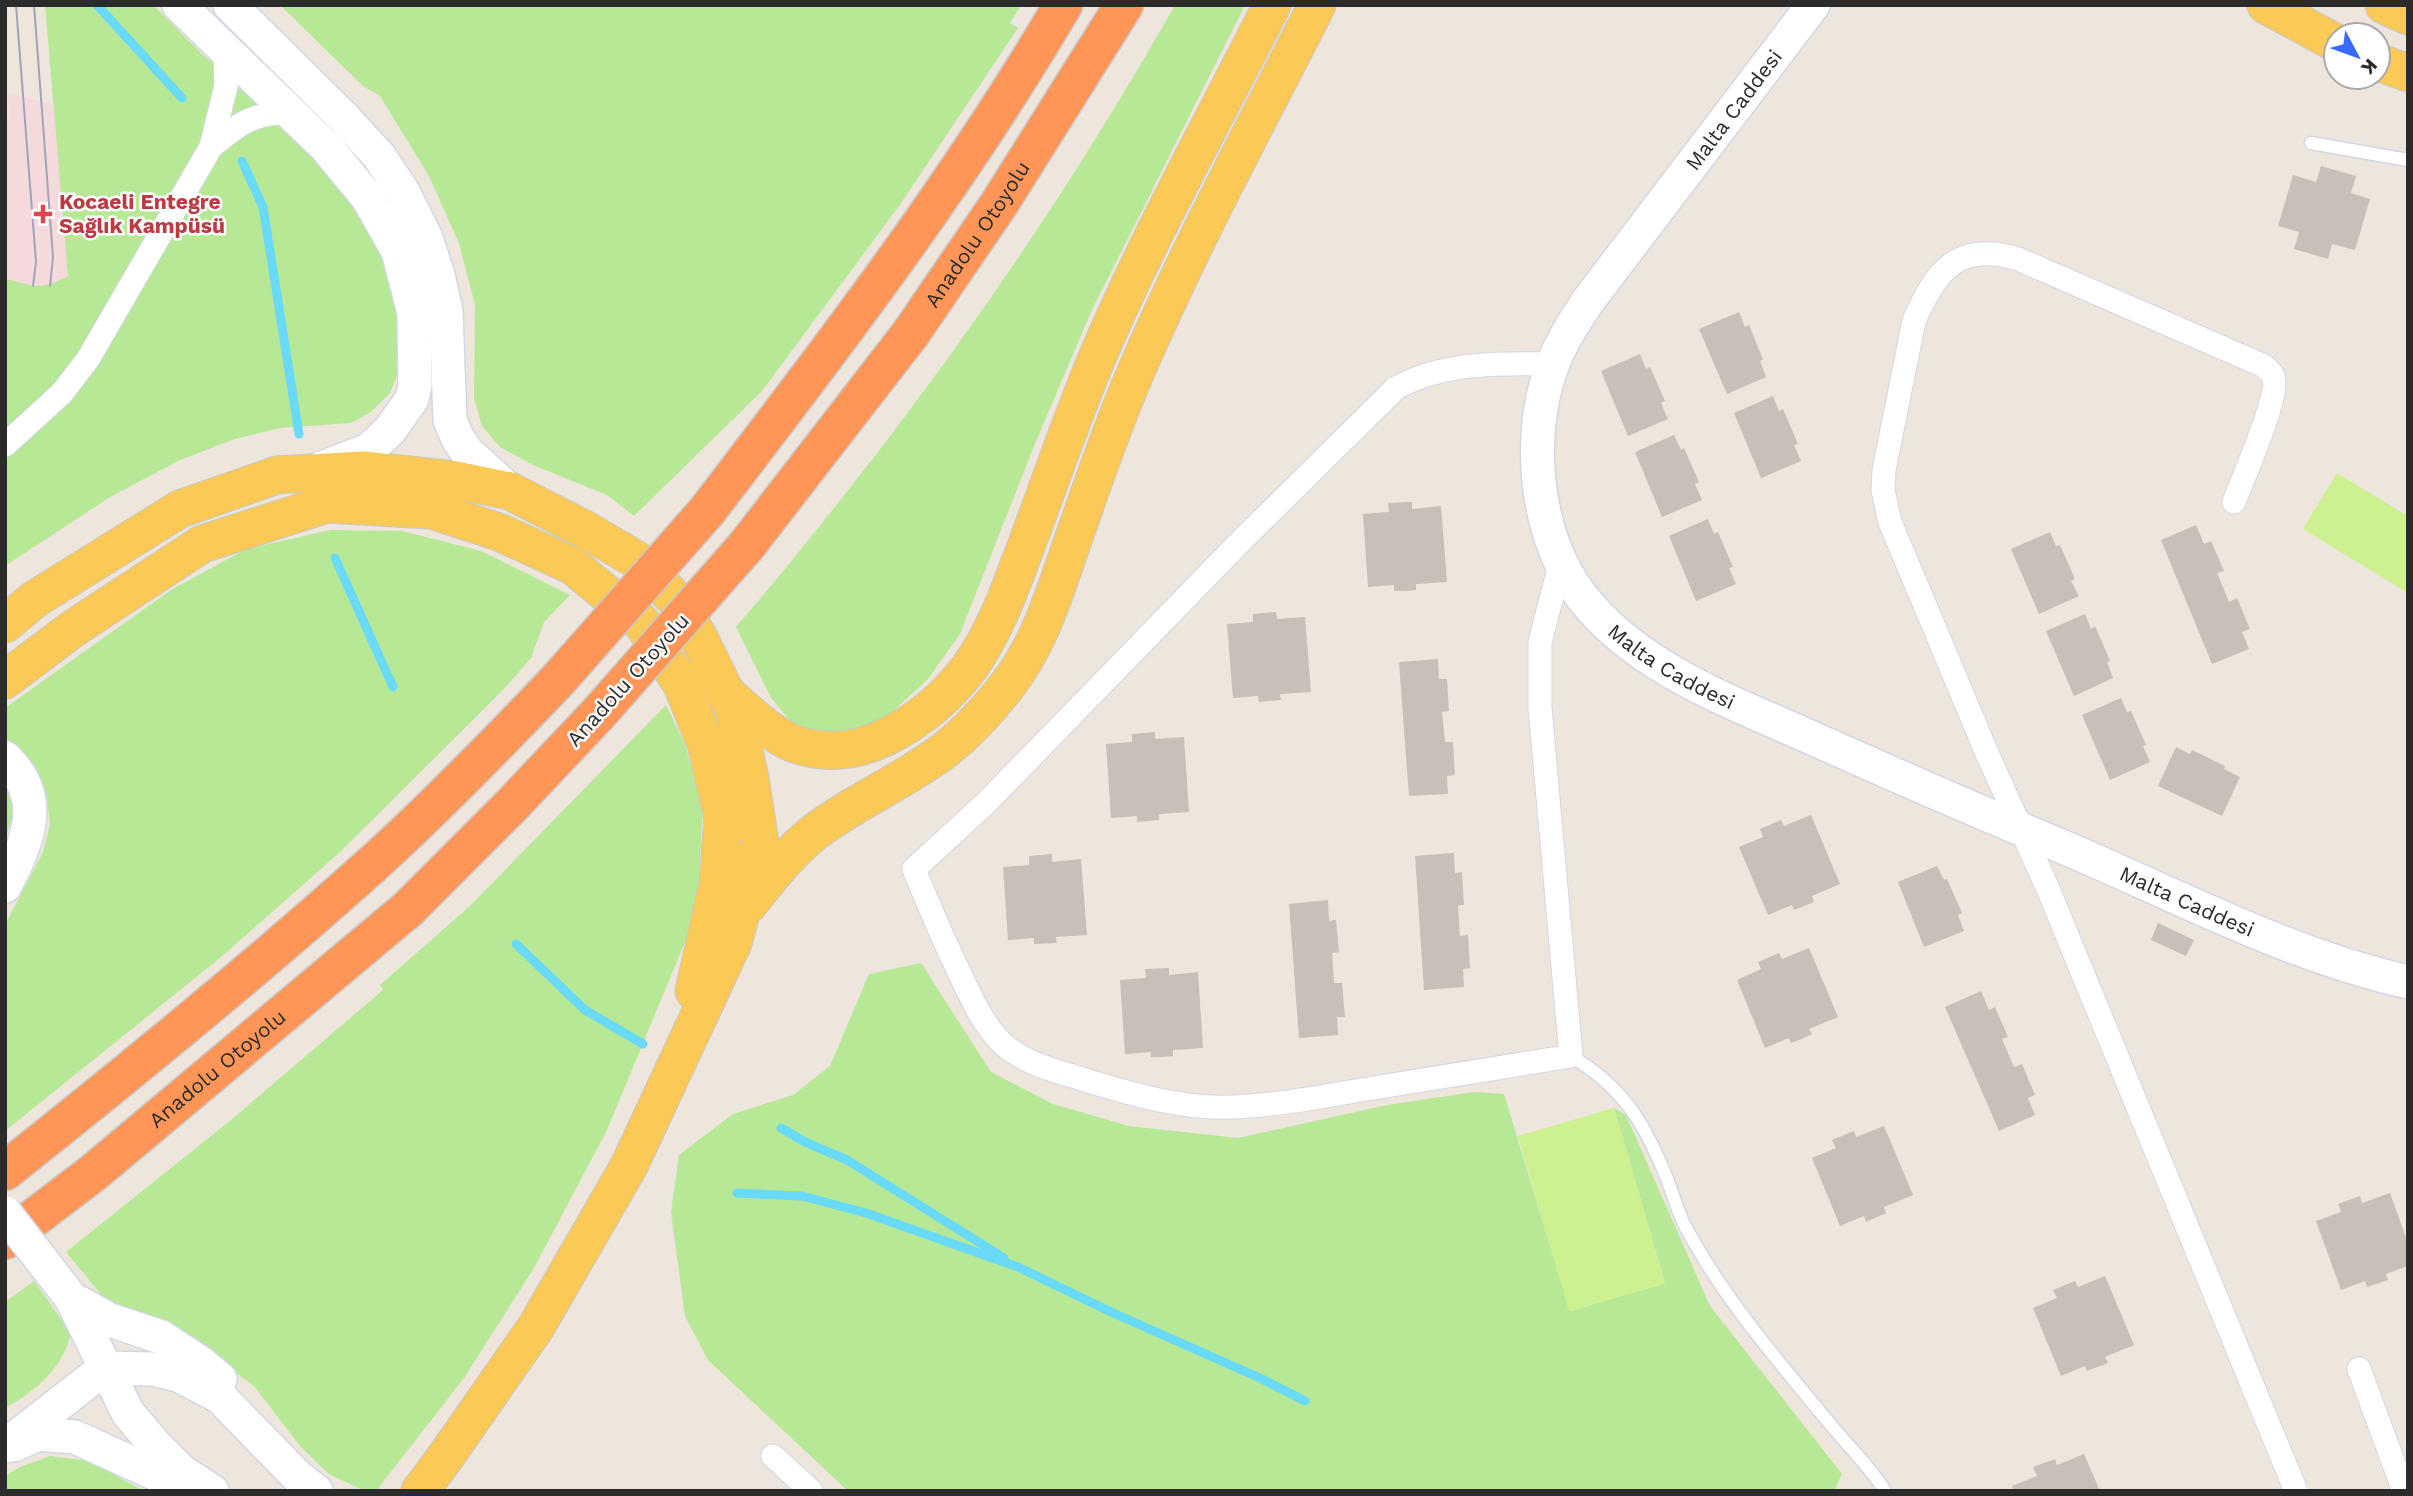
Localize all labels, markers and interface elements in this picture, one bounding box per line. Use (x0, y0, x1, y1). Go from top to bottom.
north arrow (2322, 21, 2392, 91)
street label: Malta Caddesi (1680, 44, 1787, 175)
text: K (2356, 54, 2382, 79)
street label: Anadolu Otoyolu (919, 156, 1035, 312)
place label: Kocaeli Entegre Sağlık Kampüsü (59, 189, 225, 238)
marker: Kocaeli Entegre Sağlık Kampüsü (33, 204, 53, 224)
street label: Anadolu Otoyolu (561, 608, 694, 751)
street label: Malta Caddesi (1603, 618, 1739, 714)
street label: Malta Caddesi (2116, 860, 2258, 942)
street label: Anadolu Otoyolu (144, 1004, 291, 1133)

